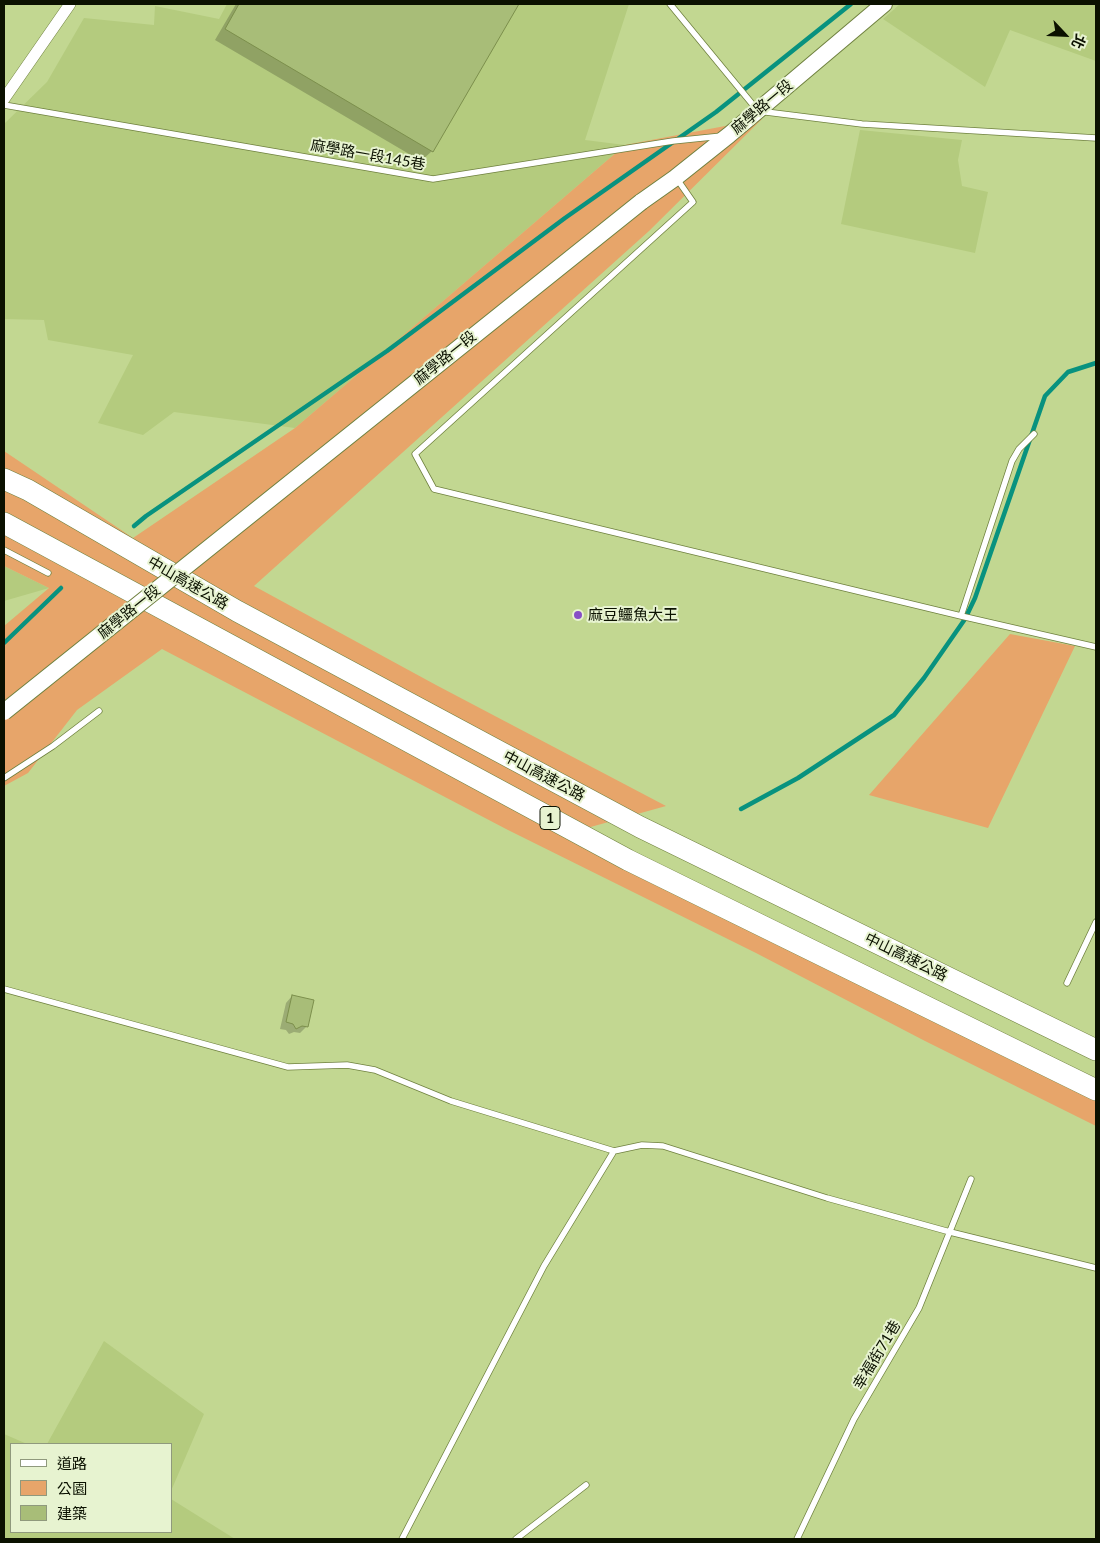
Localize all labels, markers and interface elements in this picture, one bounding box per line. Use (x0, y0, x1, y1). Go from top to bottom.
north arrow (1040, 10, 1090, 60)
text: 北 (1068, 32, 1090, 51)
street label: 麻學路一段 (727, 76, 797, 138)
street label: 麻學路一段145巷 (309, 136, 427, 174)
street label: 麻學路一段 (410, 327, 480, 389)
street label: 中山高速公路 (145, 553, 231, 613)
street label: 麻學路一段 (94, 581, 164, 643)
place label: 麻豆鱷魚大王 (588, 606, 678, 624)
marker: 麻豆鱷魚大王 (572, 609, 584, 621)
street label: 中山高速公路 (500, 747, 588, 805)
road number: 1 (540, 806, 560, 830)
street label: 中山高速公路 (862, 929, 950, 985)
street label: 幸福街71巷 (849, 1317, 905, 1393)
legend (10, 1443, 172, 1533)
text: 道路 (57, 1454, 87, 1472)
text: 公園 (57, 1479, 87, 1497)
text: 建築 (57, 1504, 87, 1522)

